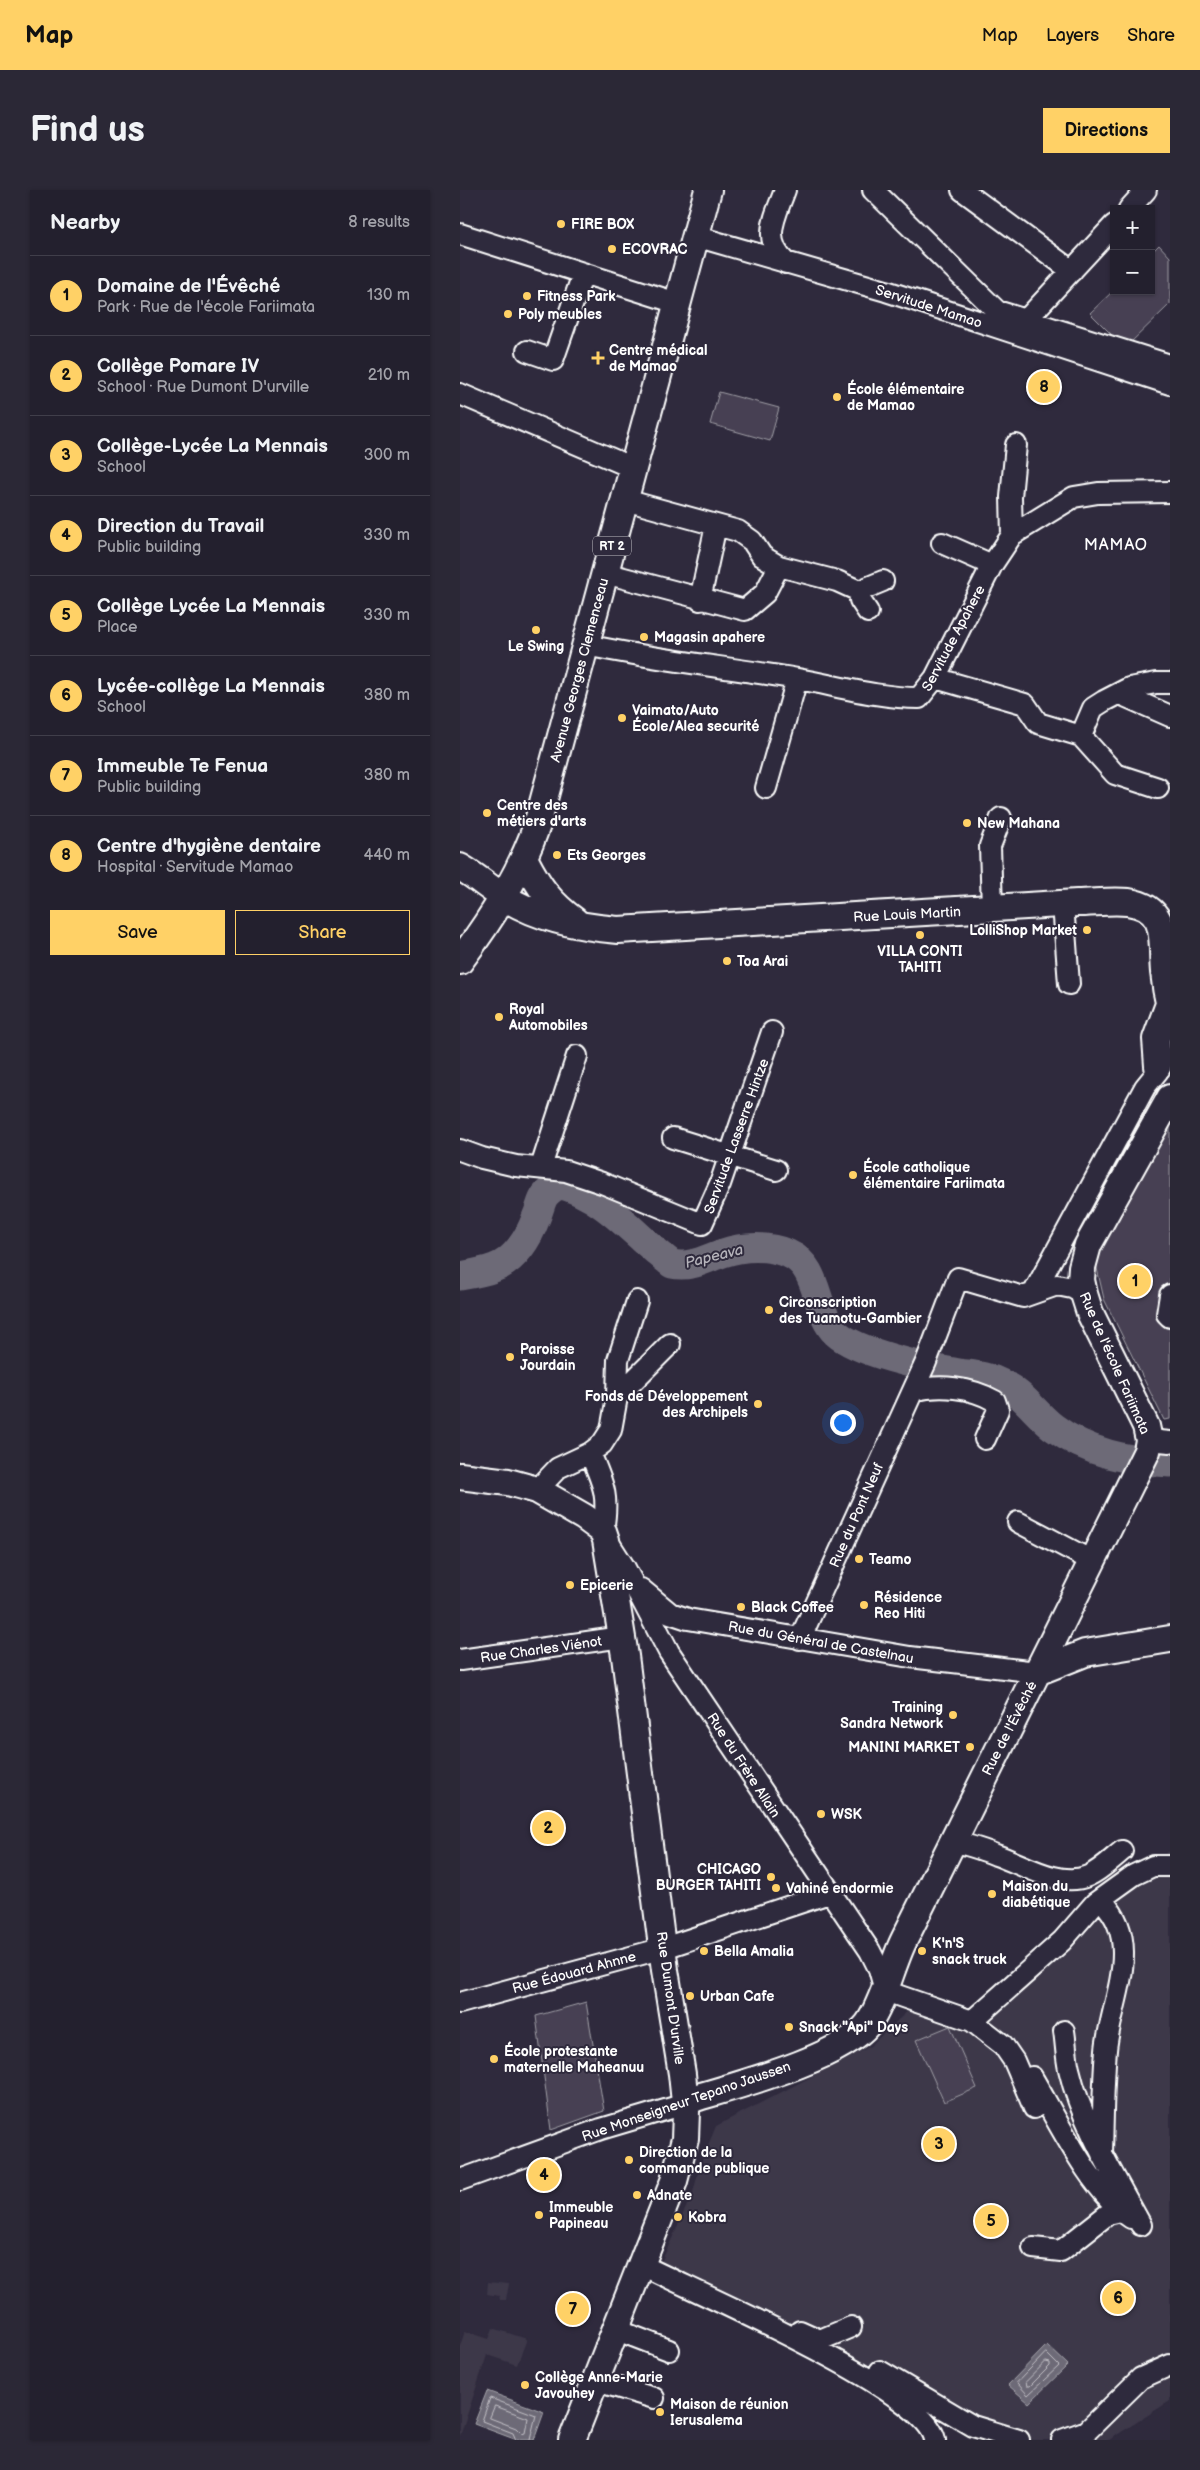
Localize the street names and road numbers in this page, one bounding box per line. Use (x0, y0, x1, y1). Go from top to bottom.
street label: Servitude Mamao (873, 281, 984, 332)
road number: RT 2 (593, 536, 631, 556)
street label: Avenue Georges Clemenceau (547, 576, 612, 764)
street label: Servitude Apahere (918, 582, 989, 694)
street label: Rue Louis Martin (853, 903, 961, 926)
street label: Servitude Lasserre Hintze (700, 1056, 773, 1216)
street label: Rue de l'école Fariimata (1076, 1290, 1154, 1437)
street label: Rue du Pont Neuf (826, 1460, 887, 1570)
street label: Rue du Général de Castelnau (727, 1618, 915, 1667)
street label: Rue Charles Viénot (479, 1632, 604, 1666)
street label: Rue de l'Évêché (977, 1677, 1041, 1778)
street label: Rue du Frère Allain (703, 1710, 784, 1821)
street label: Rue Dumont D'urville (653, 1931, 688, 2066)
street label: Rue Édouard Ahnne (510, 1947, 638, 1997)
street label: Rue Monseigneur Tepano Jaussen (580, 2058, 793, 2145)

